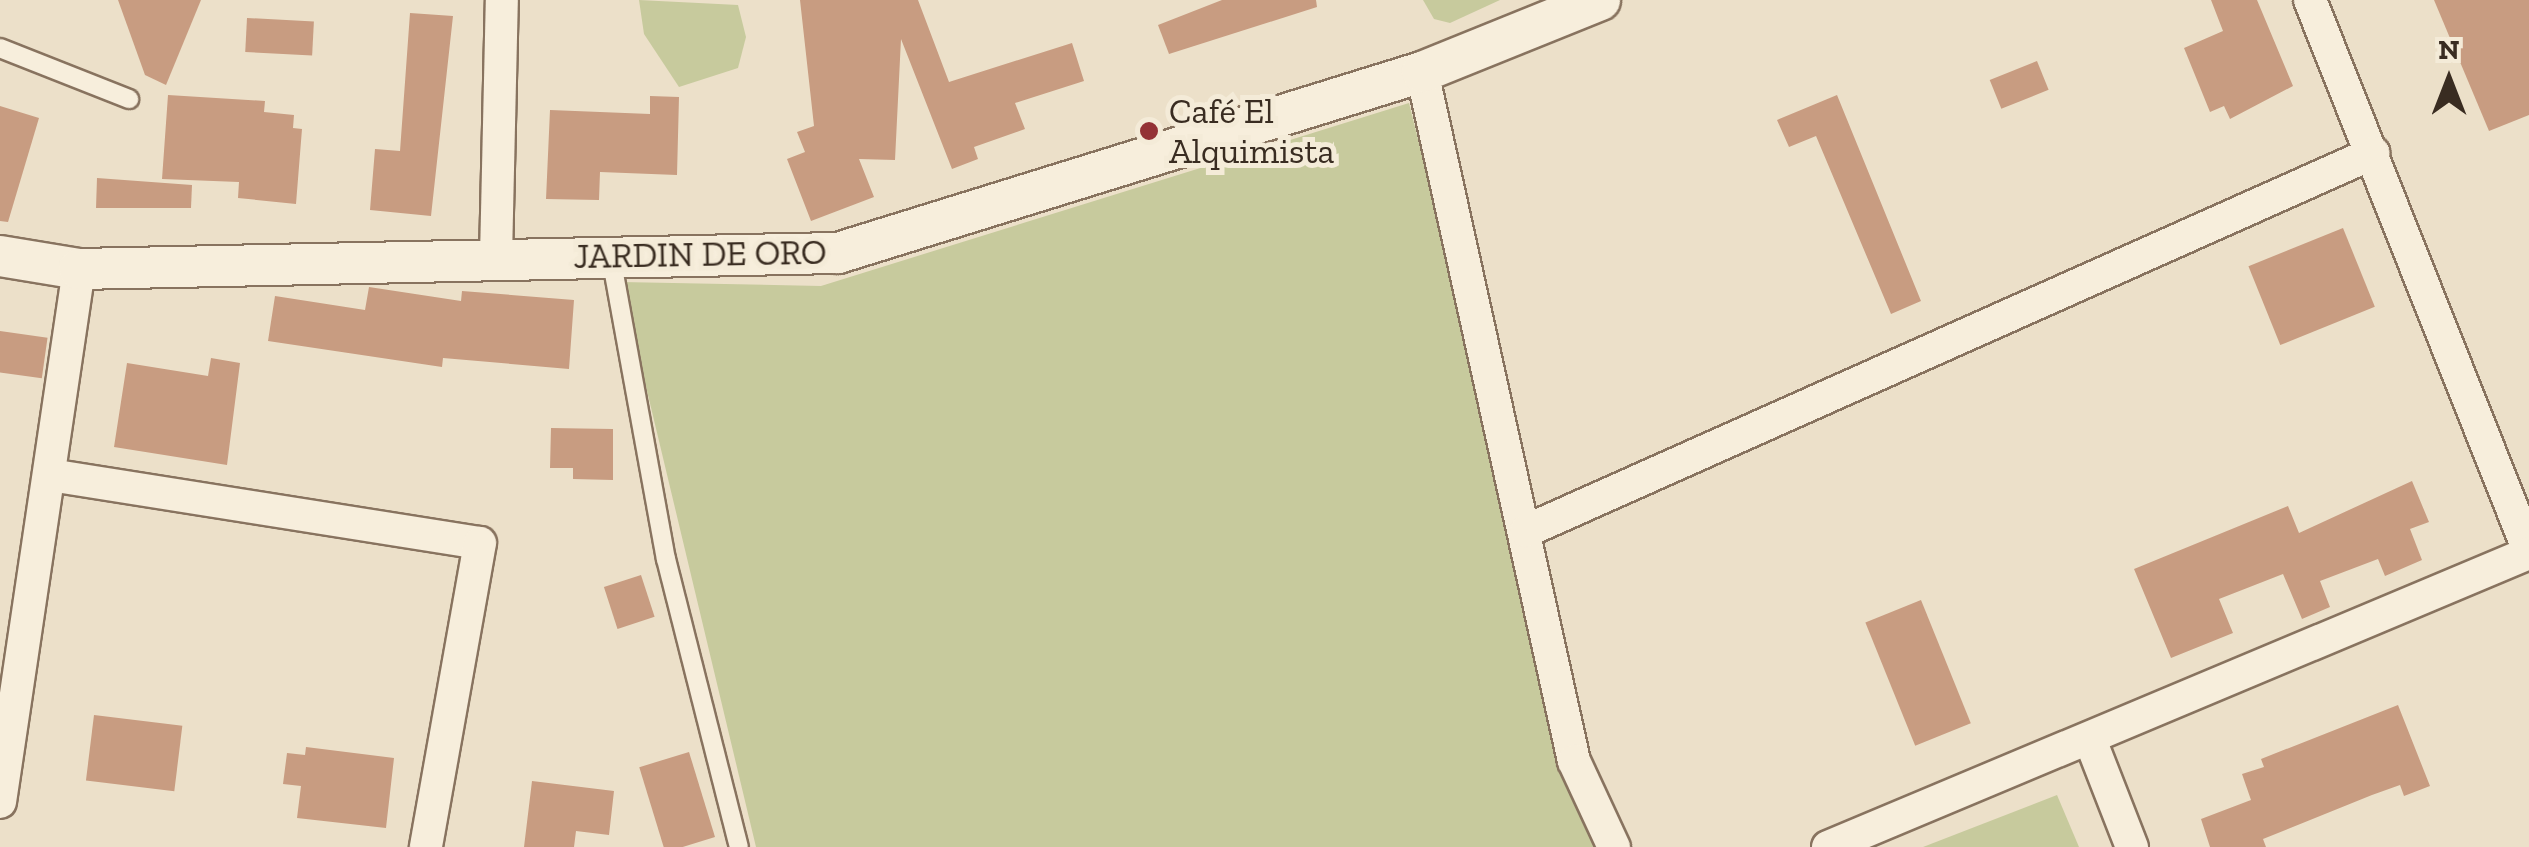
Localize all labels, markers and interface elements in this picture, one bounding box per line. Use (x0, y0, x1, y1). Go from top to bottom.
north arrow (2399, 30, 2499, 130)
text: N (2438, 33, 2460, 66)
place label: Café El Alquimista (1169, 90, 1334, 172)
marker: Café El Alquimista (1138, 120, 1160, 142)
street label: JARDIN DE ORO (573, 231, 827, 277)

